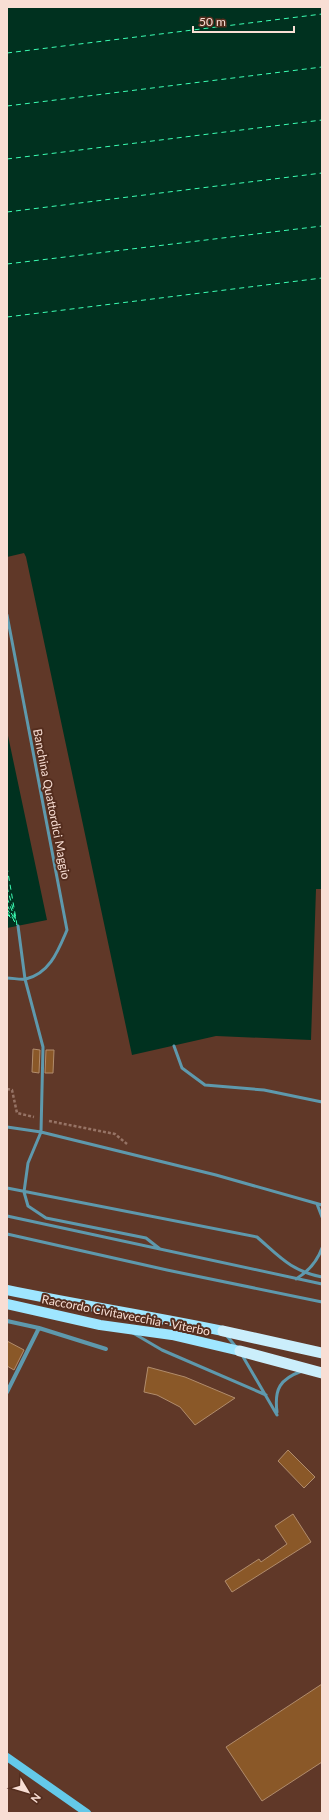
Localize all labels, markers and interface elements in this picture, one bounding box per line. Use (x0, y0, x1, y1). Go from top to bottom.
scale bar (193, 8, 294, 34)
text: 50 m (199, 14, 226, 29)
street label: Banchina Quattordici Maggio (30, 728, 74, 881)
street label: Raccordo Civitavecchia - Viterbo (41, 1291, 212, 1339)
north arrow (8, 1772, 48, 1812)
text: N (29, 1791, 44, 1806)

